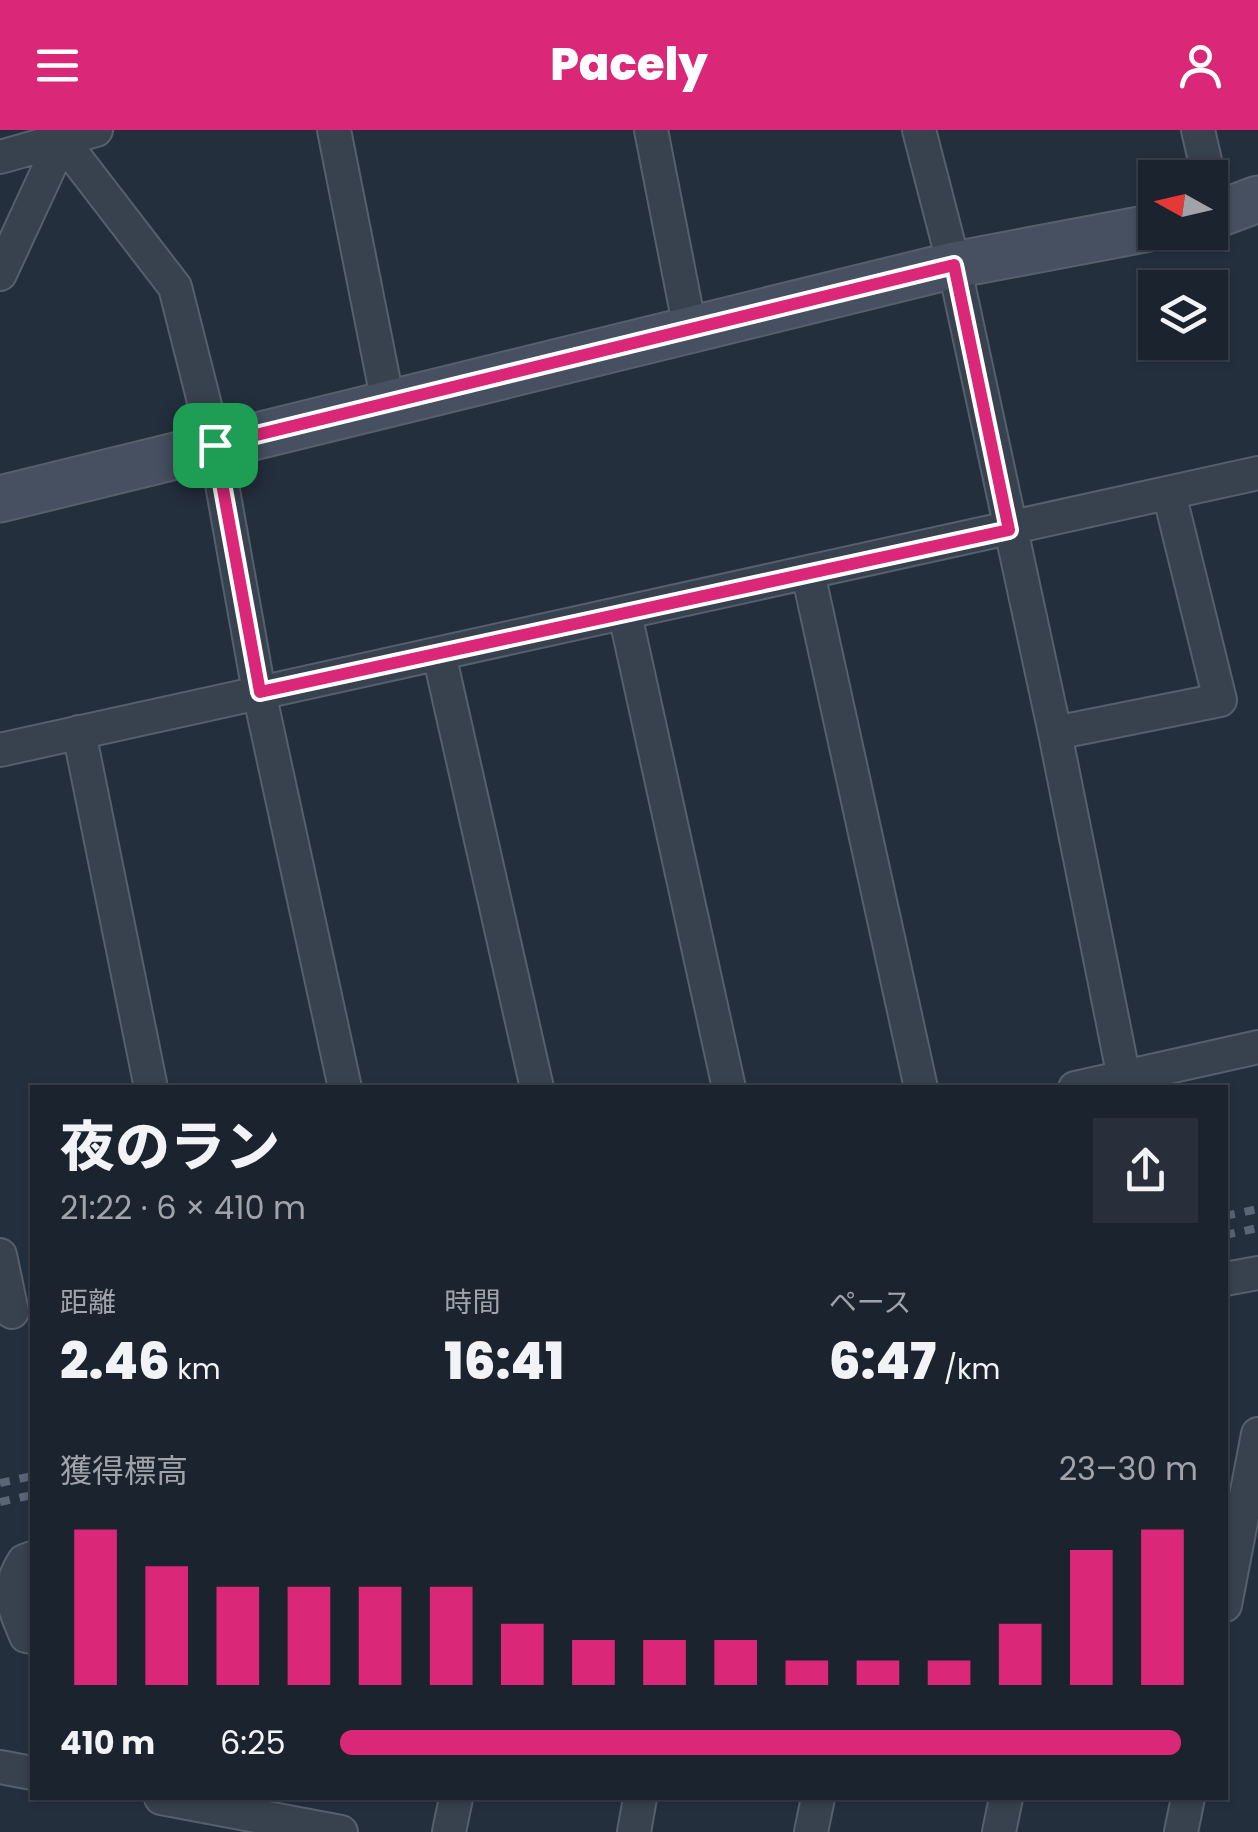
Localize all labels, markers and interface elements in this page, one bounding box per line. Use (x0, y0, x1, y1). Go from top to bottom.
text: Pacely (550, 33, 708, 96)
icon: menu (30, 38, 85, 93)
icon: person (1173, 38, 1228, 93)
north arrow (1138, 160, 1228, 250)
map controls (1138, 160, 1228, 360)
button: layers (1138, 270, 1228, 360)
pin (173, 403, 258, 488)
icon: arrive (188, 418, 243, 473)
text: 夜のラン (60, 1108, 280, 1185)
button: share (1093, 1118, 1198, 1223)
text: 21:22 · 6 × 410 m (60, 1185, 306, 1230)
text: 距離 (60, 1283, 116, 1322)
text: 時間 (444, 1283, 500, 1322)
text: ペース (829, 1283, 911, 1322)
text: 2.46 (60, 1326, 170, 1397)
text: 16:41 (444, 1326, 564, 1397)
text: 6:47 (829, 1326, 936, 1397)
text: km (170, 1350, 221, 1389)
text: /km (936, 1350, 1000, 1389)
text: 23–30 m (1059, 1446, 1198, 1491)
text: 獲得標高 (60, 1448, 188, 1493)
text: 410 m (60, 1720, 155, 1765)
text: 6:25 (220, 1720, 286, 1765)

